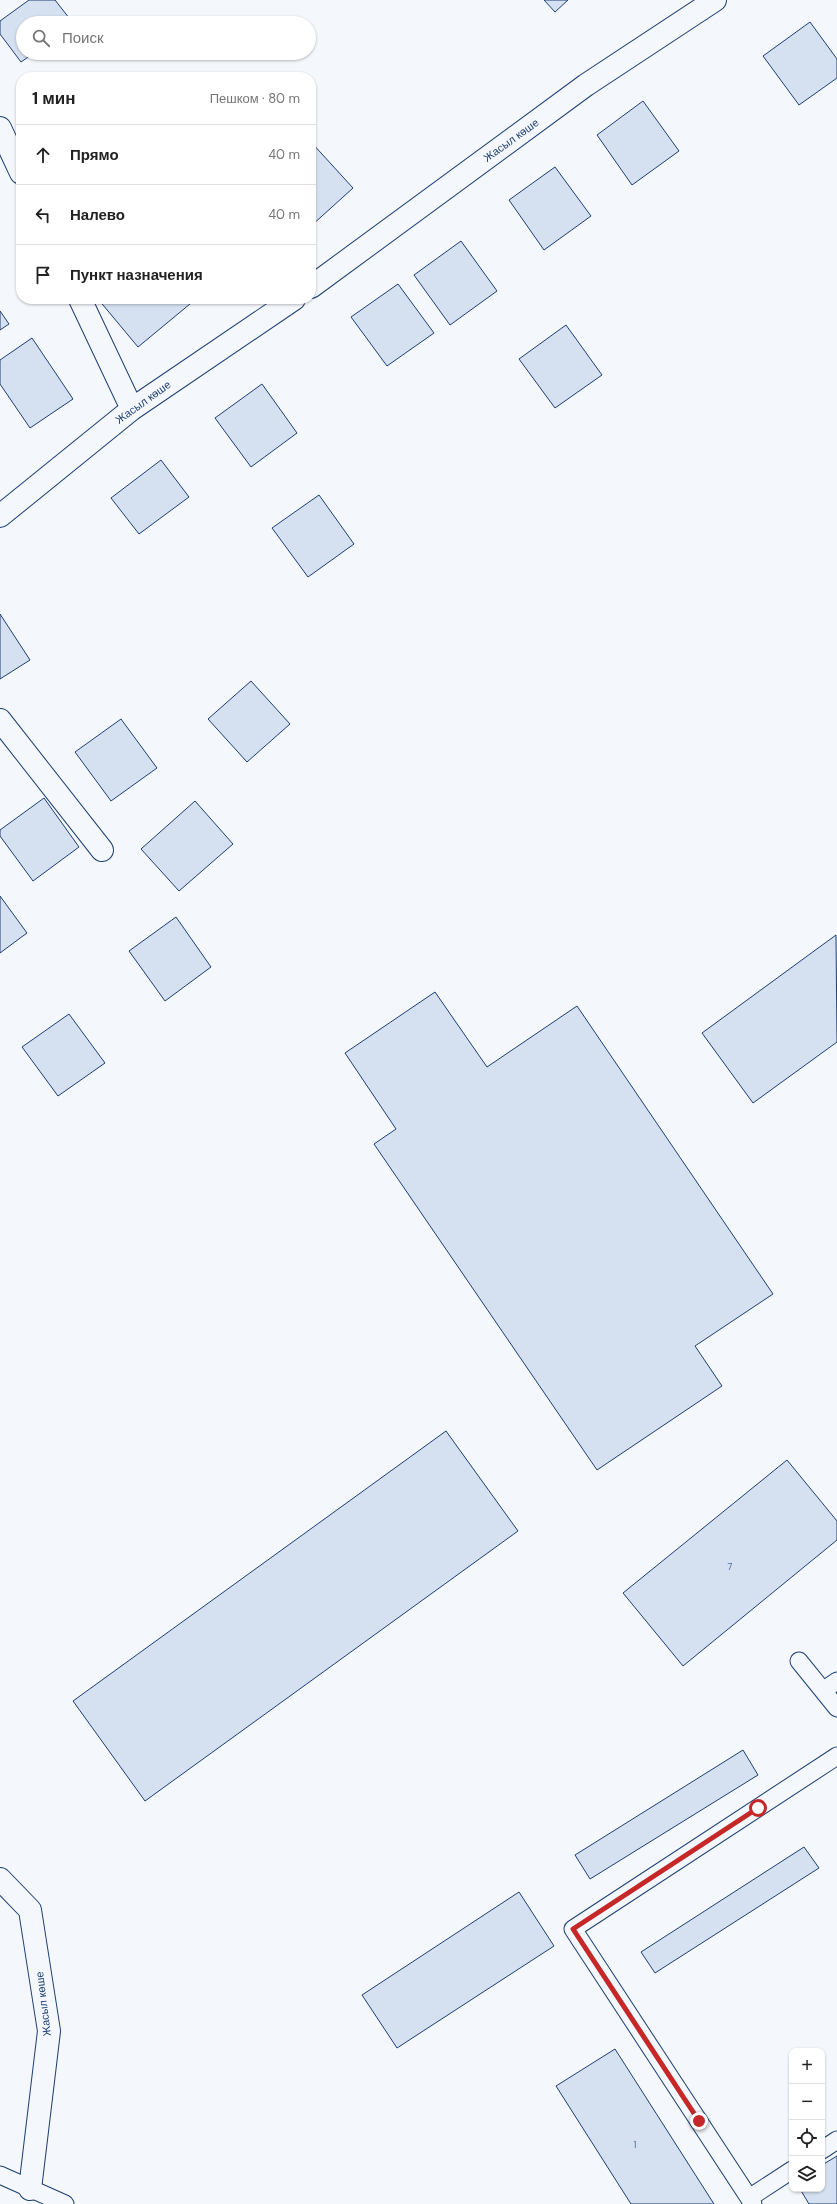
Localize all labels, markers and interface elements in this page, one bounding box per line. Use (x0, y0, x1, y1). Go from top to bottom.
search box (16, 16, 316, 60)
icon: search (30, 27, 52, 49)
text: Поиск (62, 28, 104, 48)
text: 1 мин (32, 87, 75, 109)
text: Пешком · 80 m (210, 90, 300, 107)
street label: Жасыл көше (481, 115, 541, 165)
icon: ahead (32, 144, 54, 166)
text: Прямо (70, 145, 119, 165)
text: 40 m (268, 146, 300, 163)
icon: left (32, 204, 54, 226)
text: Налево (70, 205, 125, 225)
text: 40 m (268, 206, 300, 223)
icon: arrive (32, 264, 54, 286)
text: Пункт назначения (70, 265, 203, 285)
street label: Жасыл көше (113, 377, 173, 427)
house number: 7 (728, 1561, 733, 1573)
route start (749, 1799, 767, 1817)
street label: Жасыл көше (32, 1971, 54, 2037)
map controls (789, 2048, 825, 2192)
button: + (789, 2048, 825, 2084)
button: − (789, 2084, 825, 2120)
route end (690, 2112, 708, 2130)
button: locate (789, 2120, 825, 2156)
house number: 1 (634, 2139, 637, 2151)
button: layers (789, 2156, 825, 2192)

